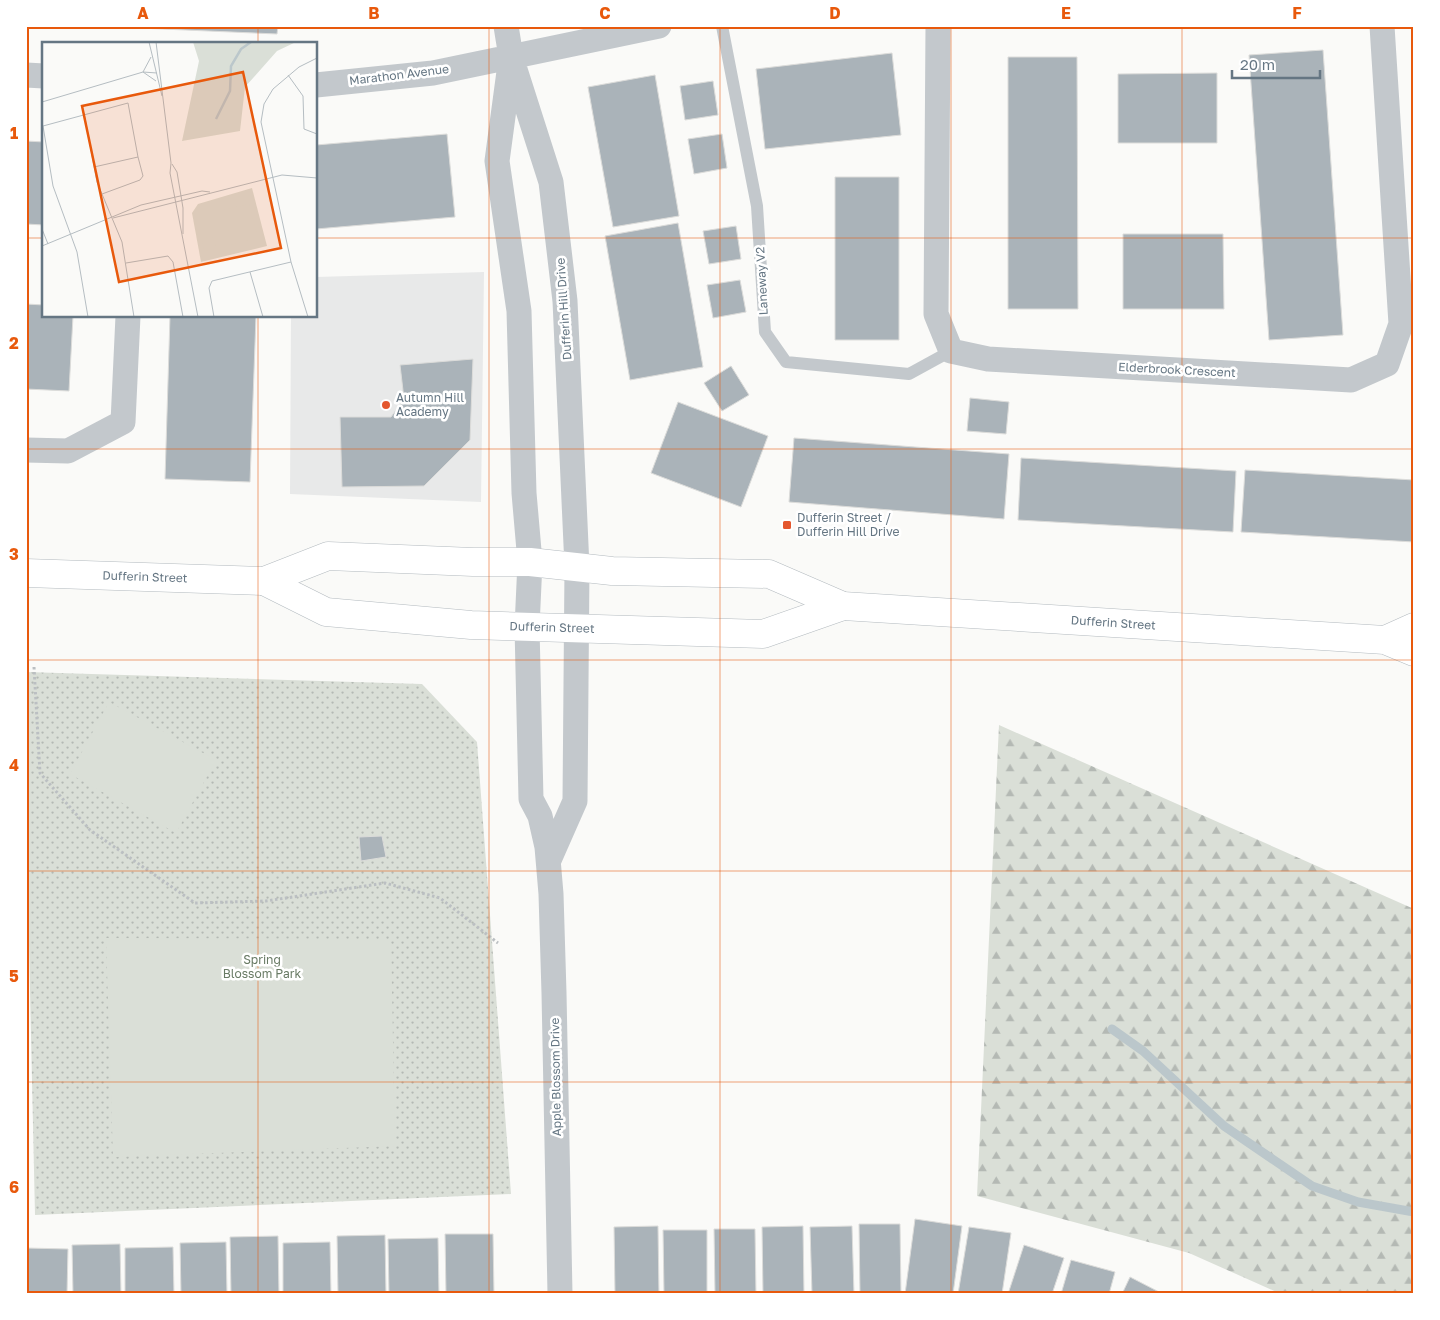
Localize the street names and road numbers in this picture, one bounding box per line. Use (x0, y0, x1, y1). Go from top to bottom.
street label: Marathon Avenue (348, 61, 450, 88)
street label: Laneway V2 (752, 246, 771, 316)
street label: Dufferin Hill Drive (552, 257, 575, 361)
street label: Elderbrook Crescent (1118, 359, 1236, 380)
street label: Dufferin Street (102, 568, 188, 585)
street label: Dufferin Street (1070, 612, 1157, 633)
street label: Dufferin Street (509, 618, 595, 636)
street label: Apple Blossom Drive (547, 1017, 564, 1136)

